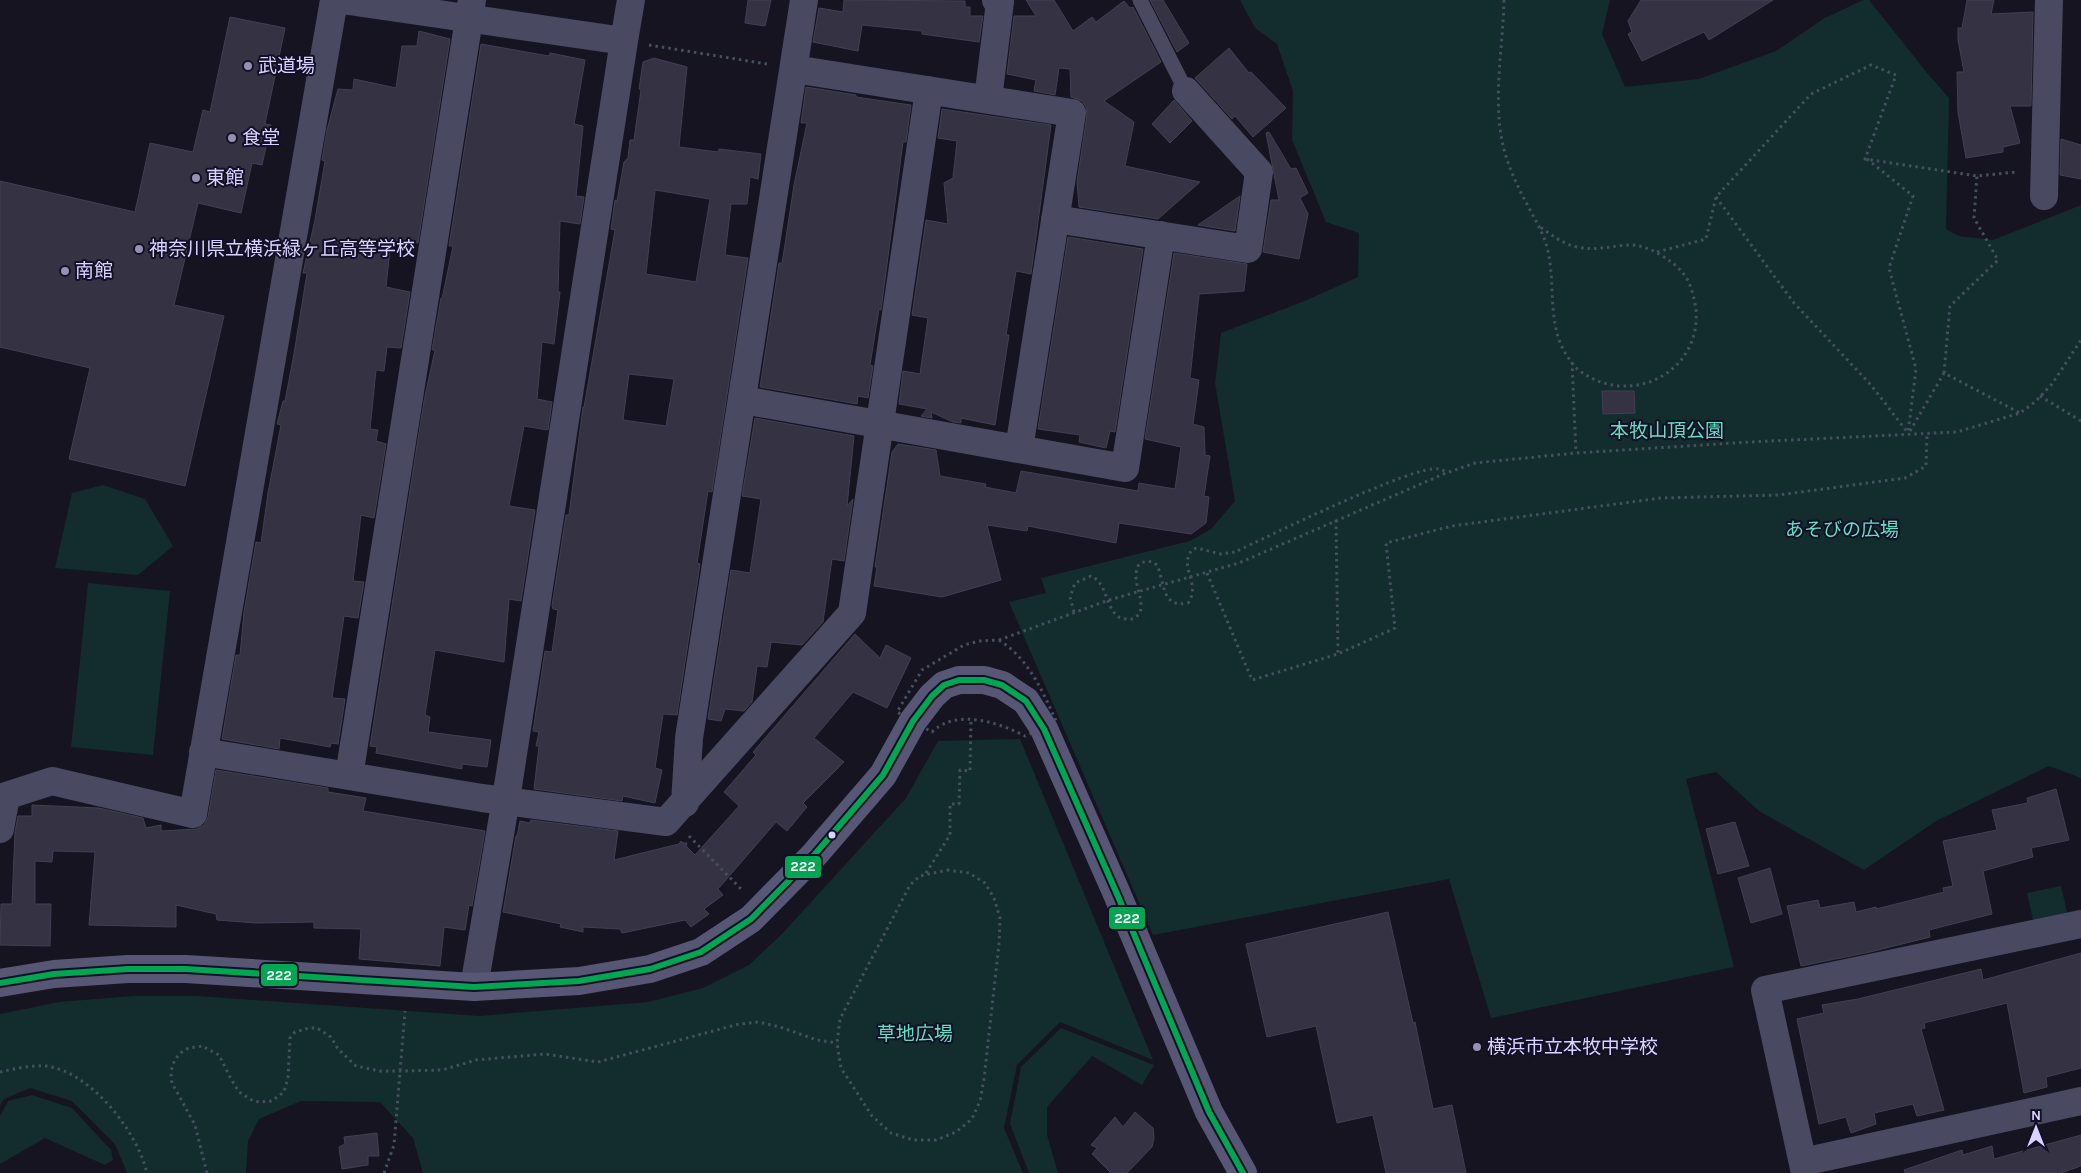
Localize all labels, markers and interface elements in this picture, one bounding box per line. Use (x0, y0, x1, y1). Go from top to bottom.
place label: 武道場 (258, 55, 315, 77)
marker: 武道場 (242, 60, 254, 72)
place label: 食堂 (242, 127, 280, 149)
marker: 食堂 (226, 132, 238, 144)
place label: 東館 (206, 167, 244, 189)
marker: 東館 (190, 172, 202, 184)
place label: 神奈川県立横浜緑ヶ丘高等学校 (149, 238, 415, 260)
marker: 神奈川県立横浜緑ヶ丘高等学校 (133, 243, 145, 255)
place label: 南館 (75, 260, 113, 282)
marker: 南館 (59, 265, 71, 277)
park label: 本牧山頂公園 (1610, 420, 1724, 442)
park label: あそびの広場 (1785, 519, 1899, 541)
unlabelled marker (827, 830, 837, 840)
line badge: 222 (784, 855, 822, 879)
text: 222 (790, 858, 816, 875)
line badge: 222 (1108, 906, 1146, 930)
text: 222 (1114, 910, 1140, 927)
line badge: 222 (260, 963, 298, 987)
text: 222 (266, 967, 292, 984)
park label: 草地広場 (877, 1023, 953, 1045)
place label: 横浜市立本牧中学校 (1487, 1036, 1658, 1058)
marker: 横浜市立本牧中学校 (1471, 1041, 1483, 1053)
north arrow (2011, 1103, 2061, 1153)
text: N (2031, 1107, 2041, 1124)

